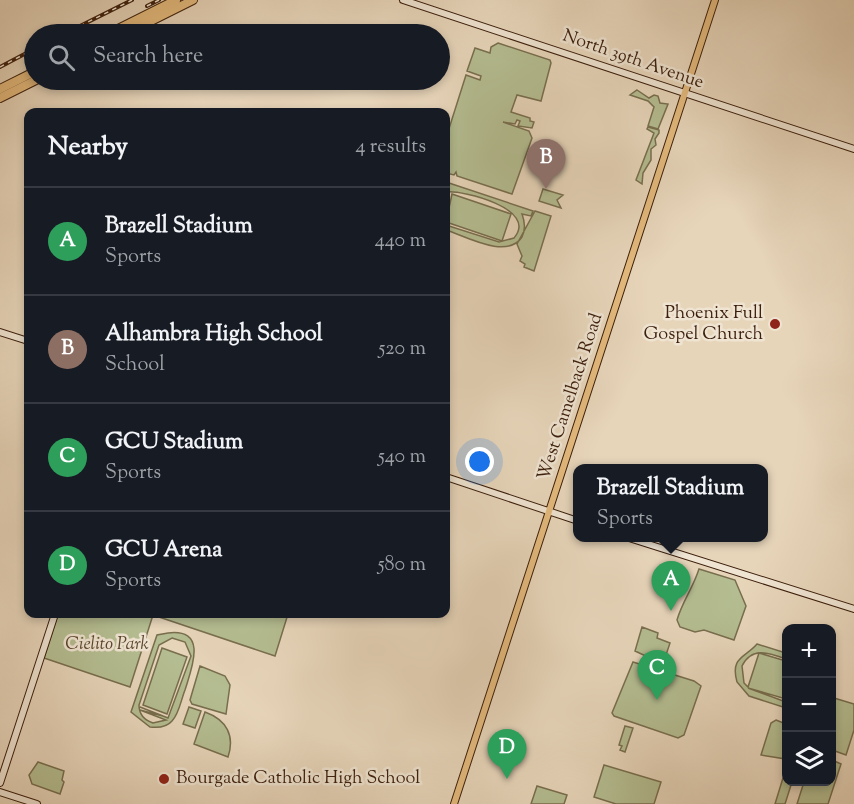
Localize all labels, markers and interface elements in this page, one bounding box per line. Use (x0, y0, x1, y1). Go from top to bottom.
search box (24, 24, 450, 90)
street label: North 39th Avenue (559, 24, 707, 96)
icon: search (45, 41, 78, 74)
text: Search here (93, 41, 203, 73)
text: Nearby (48, 129, 128, 166)
text: 4 results (355, 133, 426, 162)
pin: B (526, 140, 566, 189)
text: Brazell Stadium (105, 211, 253, 243)
text: A (59, 227, 76, 256)
text: 440 m (375, 227, 426, 256)
text: Sports (105, 243, 161, 272)
place label: Phoenix Full Gospel Church (644, 301, 763, 348)
street label: West Camelback Road (532, 310, 610, 484)
marker: Phoenix Full Gospel Church (768, 317, 782, 331)
text: Alhambra High School (105, 319, 323, 351)
text: B (61, 335, 74, 364)
text: 520 m (378, 335, 426, 364)
text: School (105, 351, 165, 380)
text: GCU Stadium (105, 427, 243, 459)
text: C (59, 443, 76, 472)
text: 540 m (378, 443, 426, 472)
your location (465, 447, 494, 476)
text: Sports (105, 459, 161, 488)
popup (573, 464, 768, 542)
text: Brazell Stadium (597, 473, 744, 505)
text: Sports (597, 505, 653, 534)
text: GCU Arena (105, 535, 222, 567)
text: D (60, 551, 75, 580)
text: 580 m (378, 551, 426, 580)
pin: A (652, 562, 690, 611)
text: Sports (105, 567, 161, 596)
map controls (782, 624, 836, 786)
button: + (782, 624, 836, 678)
park label: Cielito Park (65, 632, 149, 658)
pin: C (638, 650, 676, 700)
button: − (782, 678, 836, 732)
pin: D (488, 730, 526, 779)
button: layers (782, 732, 836, 786)
place label: Bourgade Catholic High School (176, 766, 420, 792)
marker: Bourgade Catholic High School (157, 772, 171, 786)

